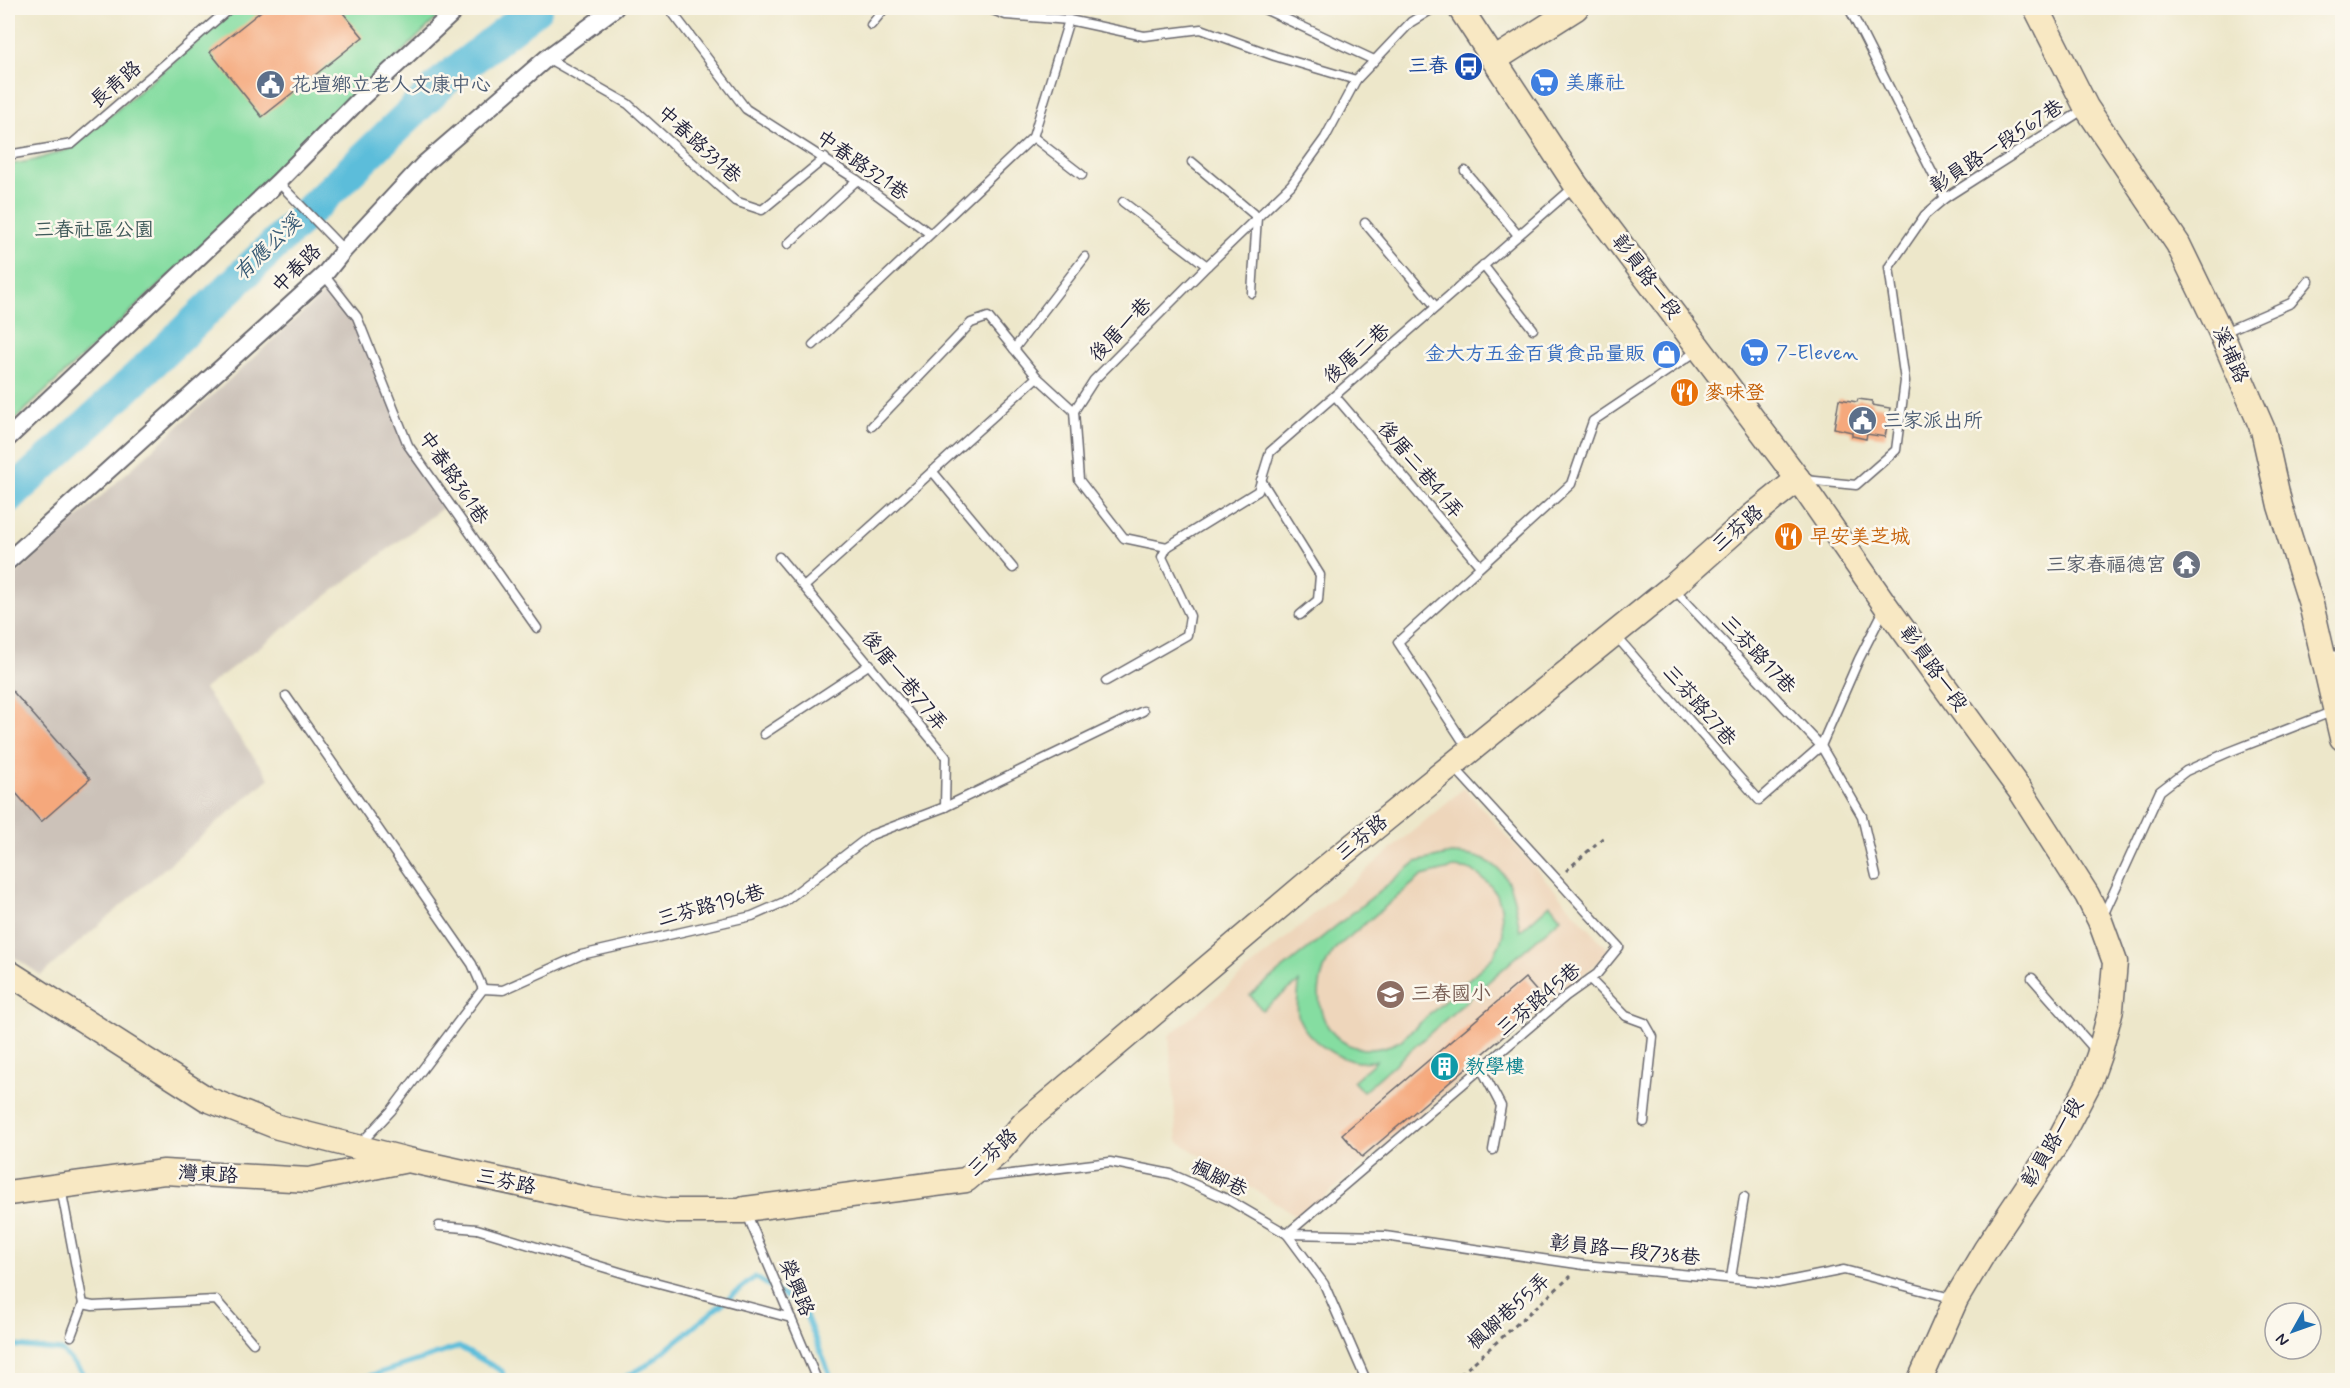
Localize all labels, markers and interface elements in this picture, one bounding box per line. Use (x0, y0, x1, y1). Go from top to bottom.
bus stop icon: 三春 (1453, 50, 1485, 82)
place label: 三春 (1408, 53, 1448, 80)
street label: 長青路 (85, 54, 148, 115)
supermarket icon: 美廉社 (1528, 67, 1560, 99)
public building icon: 花壇鄉立老人文康中心 (254, 69, 286, 101)
place label: 美廉社 (1565, 70, 1625, 97)
place label: 花壇鄉立老人文康中心 (291, 72, 491, 99)
street label: 彰員路一段567巷 (1925, 93, 2070, 200)
street label: 中春路331巷 (651, 100, 748, 191)
street label: 中春路321巷 (810, 124, 915, 208)
water label: 有應公溪 (228, 208, 309, 287)
park label: 三春社區公園 (34, 217, 154, 244)
street label: 彰員路一段 (1605, 229, 1687, 325)
street label: 中春路 (266, 238, 328, 300)
street label: 後厝一巷 (1084, 291, 1159, 368)
street label: 後厝二巷 (1318, 317, 1397, 390)
street label: 溪埔路 (2205, 322, 2255, 389)
supermarket icon: 7-Eleven (1739, 337, 1771, 369)
shop icon: 金大方五金百貨食品量販 (1650, 338, 1682, 370)
place label: 7-Eleven (1776, 340, 1859, 367)
place label: 金大方五金百貨食品量販 (1425, 341, 1645, 368)
restaurant icon: 麥味登 (1668, 377, 1700, 409)
place label: 麥味登 (1705, 380, 1765, 407)
public building icon: 三家派出所 (1846, 405, 1878, 437)
place label: 三家派出所 (1883, 408, 1983, 435)
street label: 後厝二巷41弄 (1371, 415, 1469, 525)
street label: 中春路361巷 (412, 426, 495, 531)
street label: 三芬路 (1707, 498, 1770, 559)
restaurant icon: 早安美芝城 (1773, 521, 1805, 553)
place label: 早安美芝城 (1810, 524, 1910, 551)
temple icon: 三家春福德宮 (2171, 549, 2203, 581)
place label: 三家春福德宮 (2046, 552, 2166, 579)
street label: 三芬路17巷 (1714, 610, 1802, 701)
street label: 彰員路一段 (1893, 621, 1973, 717)
street label: 後厝一巷77弄 (855, 625, 953, 737)
street label: 三芬路27巷 (1656, 659, 1743, 753)
street label: 三芬路 (1330, 808, 1395, 867)
street label: 三芬路196巷 (654, 878, 769, 933)
street label: 三芬路45巷 (1491, 956, 1588, 1043)
school or university icon: 三春國小 (1374, 978, 1406, 1010)
place label: 三春國小 (1411, 981, 1491, 1008)
building icon: 教學樓 (1428, 1051, 1460, 1083)
place label: 教學樓 (1465, 1054, 1525, 1081)
street label: 彰員路一段 (2016, 1093, 2090, 1193)
street label: 三芬路 (962, 1122, 1025, 1183)
street label: 楓腳巷 (1186, 1154, 1253, 1205)
street label: 灣東路 (177, 1160, 240, 1190)
street label: 三芬路 (474, 1163, 539, 1202)
street label: 彰員路一段738巷 (1548, 1230, 1703, 1272)
street label: 榮興路 (772, 1255, 821, 1322)
street label: 楓腳巷55弄 (1462, 1268, 1556, 1356)
north arrow (2263, 1301, 2323, 1361)
text: N (2271, 1329, 2294, 1351)

